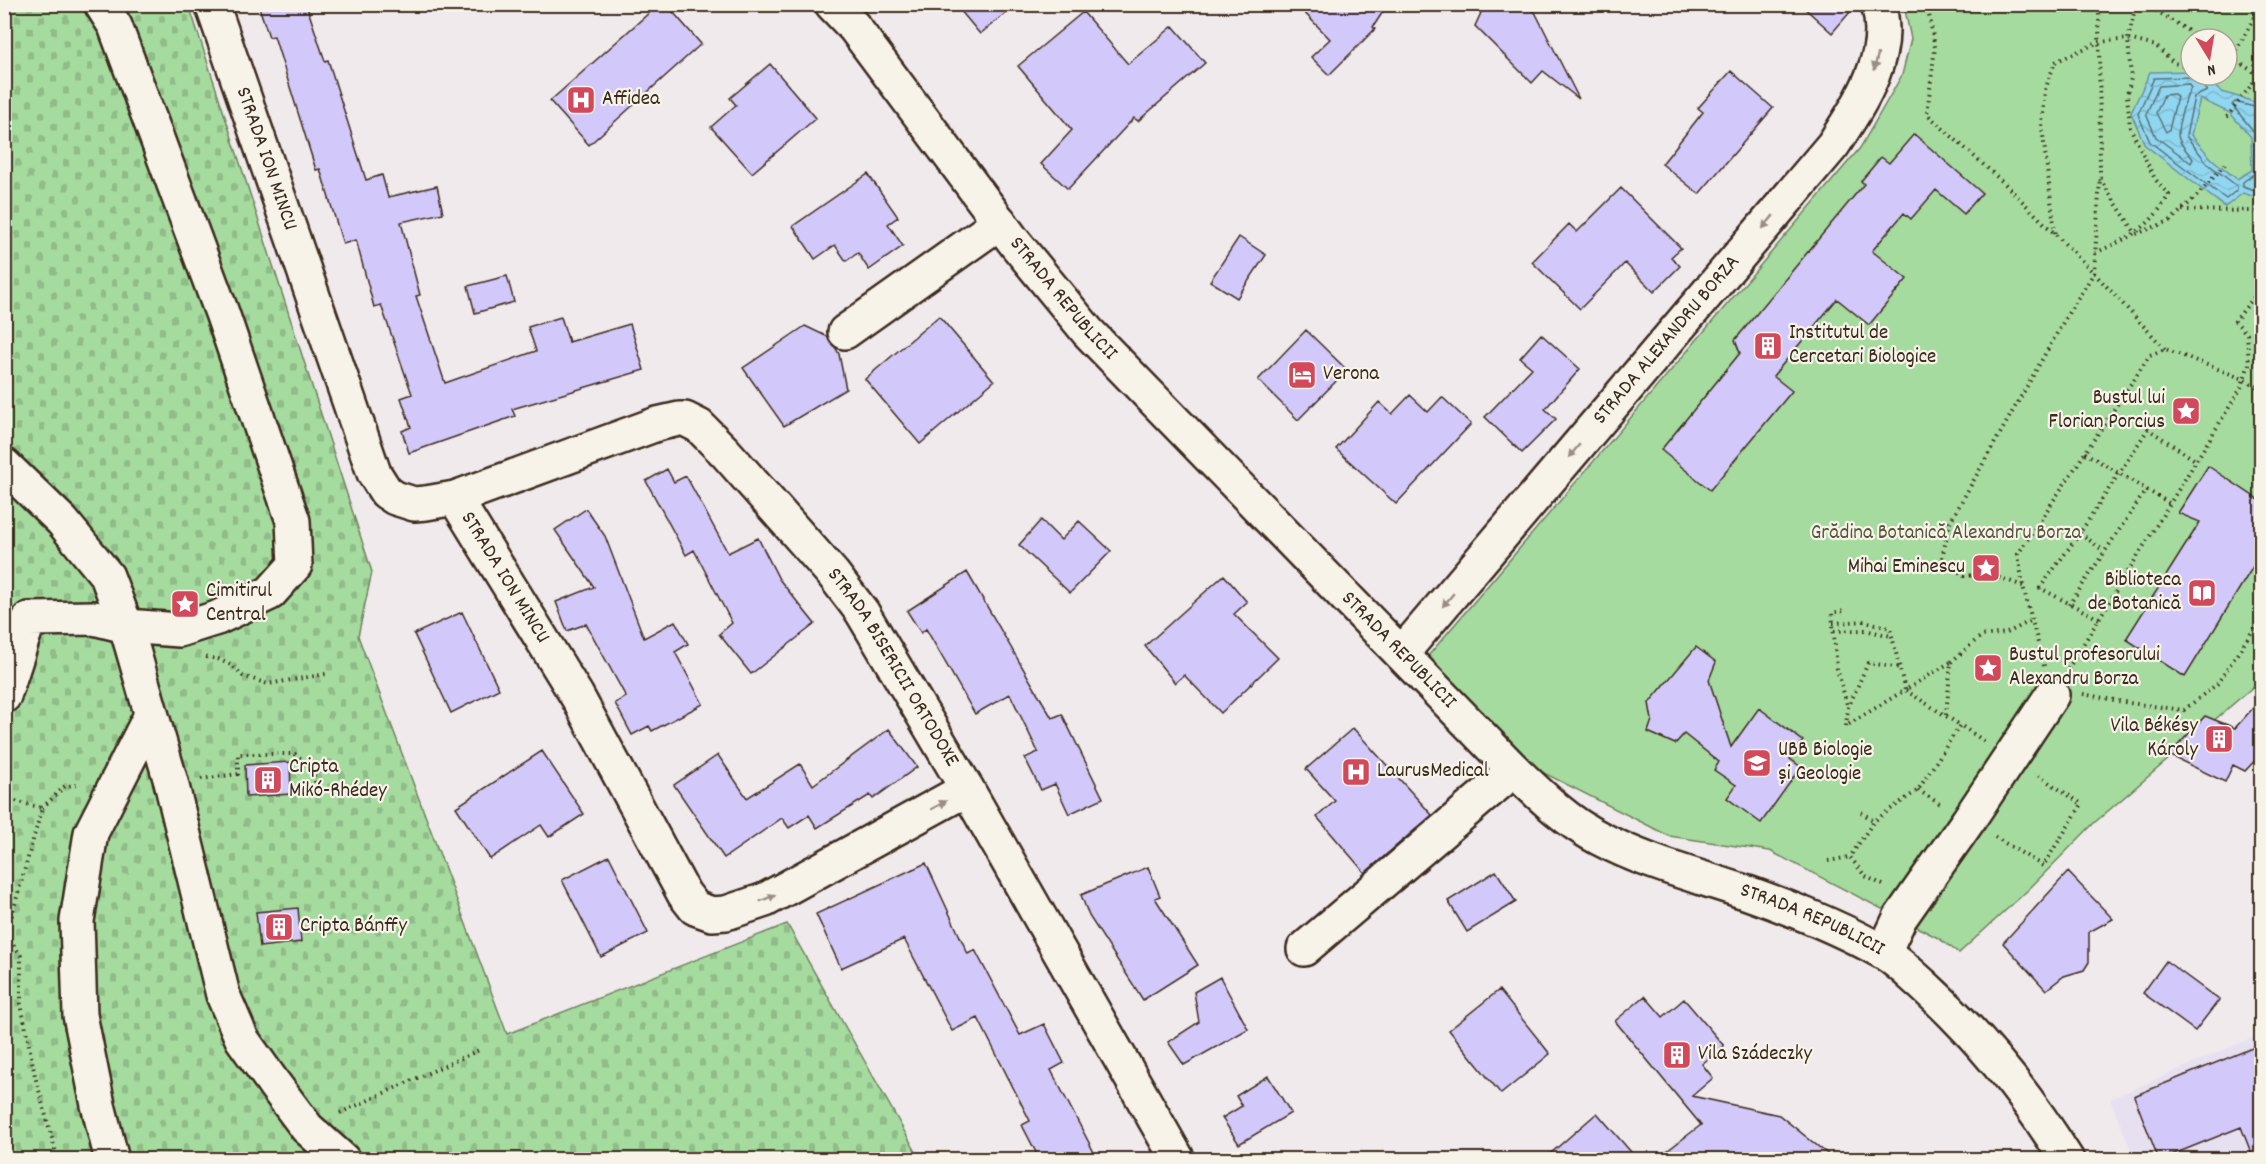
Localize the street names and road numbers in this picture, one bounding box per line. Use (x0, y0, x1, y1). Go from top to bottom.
street label: STRADA ION MINCU (227, 83, 304, 235)
street label: STRADA REPUBLICII (1001, 231, 1124, 369)
street label: STRADA ALEXANDRU BORZA (1586, 249, 1748, 432)
street label: STRADA ION MINCU (452, 506, 556, 650)
street label: STRADA BISERICII ORTODOXE (819, 562, 966, 773)
street label: STRADA REPUBLICII (1333, 585, 1463, 717)
street label: STRADA REPUBLICII (1736, 876, 1890, 965)

